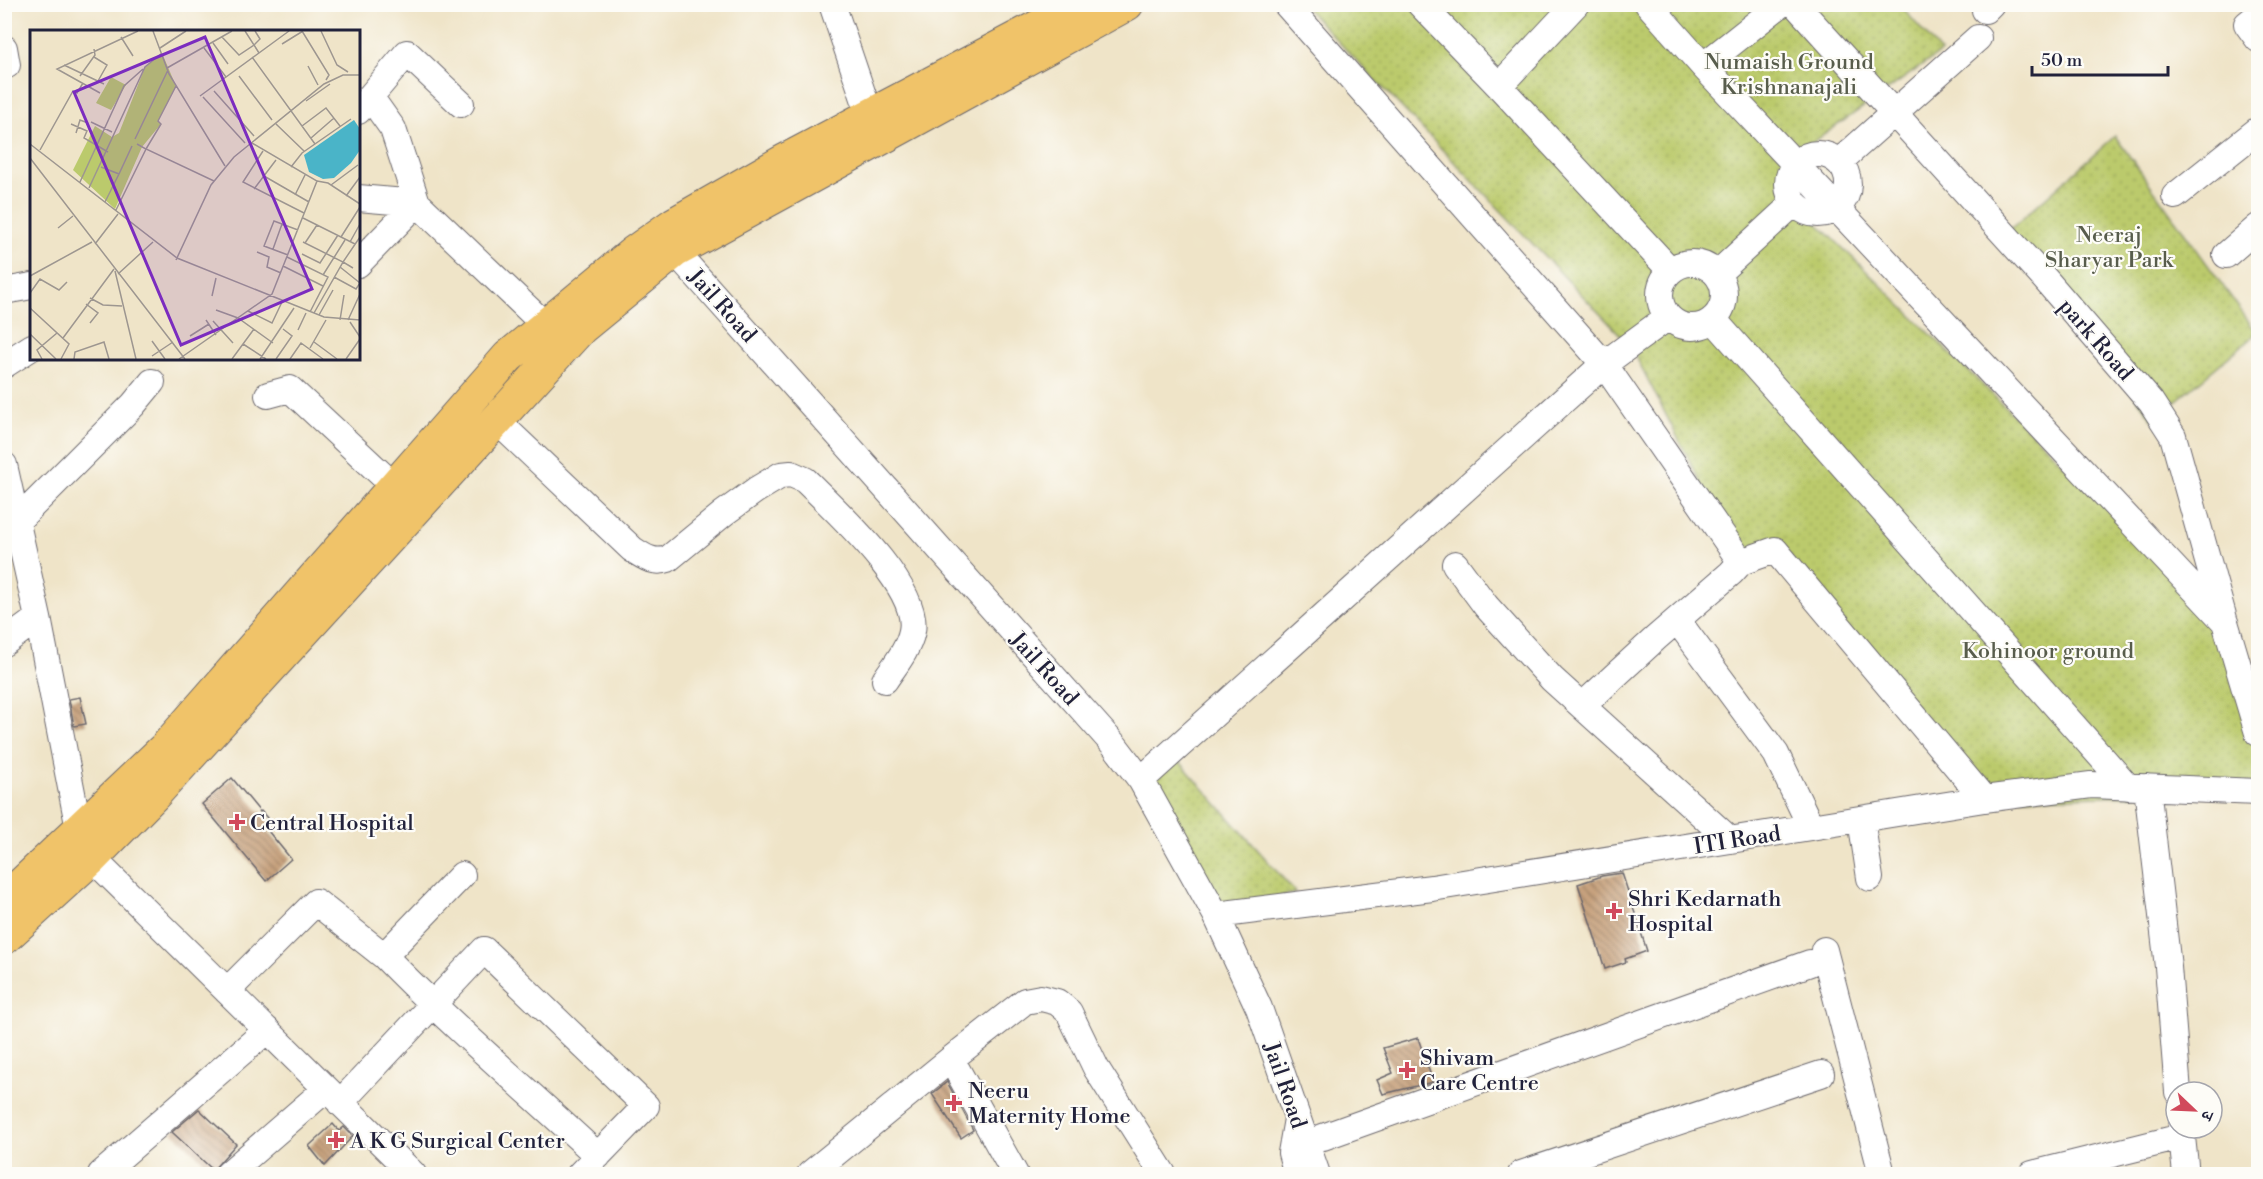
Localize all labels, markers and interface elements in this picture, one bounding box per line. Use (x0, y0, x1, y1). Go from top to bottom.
inset map (30, 30, 360, 360)
scale bar (2032, 39, 2168, 77)
park label: Numaish Ground Krishnanajali (1704, 49, 1874, 101)
text: 50 m (2041, 49, 2083, 72)
park label: Neeraj Sharyar Park (2045, 222, 2175, 274)
street label: Jail Road (681, 263, 762, 349)
street label: park Road (2053, 293, 2139, 387)
street label: Jail Road (1003, 626, 1084, 712)
park label: Kohinoor ground (1962, 638, 2135, 665)
place label: Central Hospital (250, 810, 414, 837)
marker: Central Hospital (228, 813, 246, 831)
street label: ITI Road (1692, 820, 1783, 861)
place label: Shri Kedarnath Hospital (1628, 886, 1781, 938)
marker: Shri Kedarnath Hospital (1605, 902, 1623, 920)
street label: Jail Road (1257, 1038, 1312, 1133)
place label: Shivam Care Centre (1420, 1045, 1539, 1097)
marker: Shivam Care Centre (1398, 1061, 1416, 1079)
place label: Neeru Maternity Home (968, 1078, 1131, 1130)
north arrow (2164, 1080, 2224, 1140)
marker: Neeru Maternity Home (945, 1094, 963, 1112)
text: उ (2195, 1107, 2218, 1125)
place label: A K G Surgical Center (349, 1128, 565, 1155)
marker: A K G Surgical Center (327, 1131, 345, 1149)

